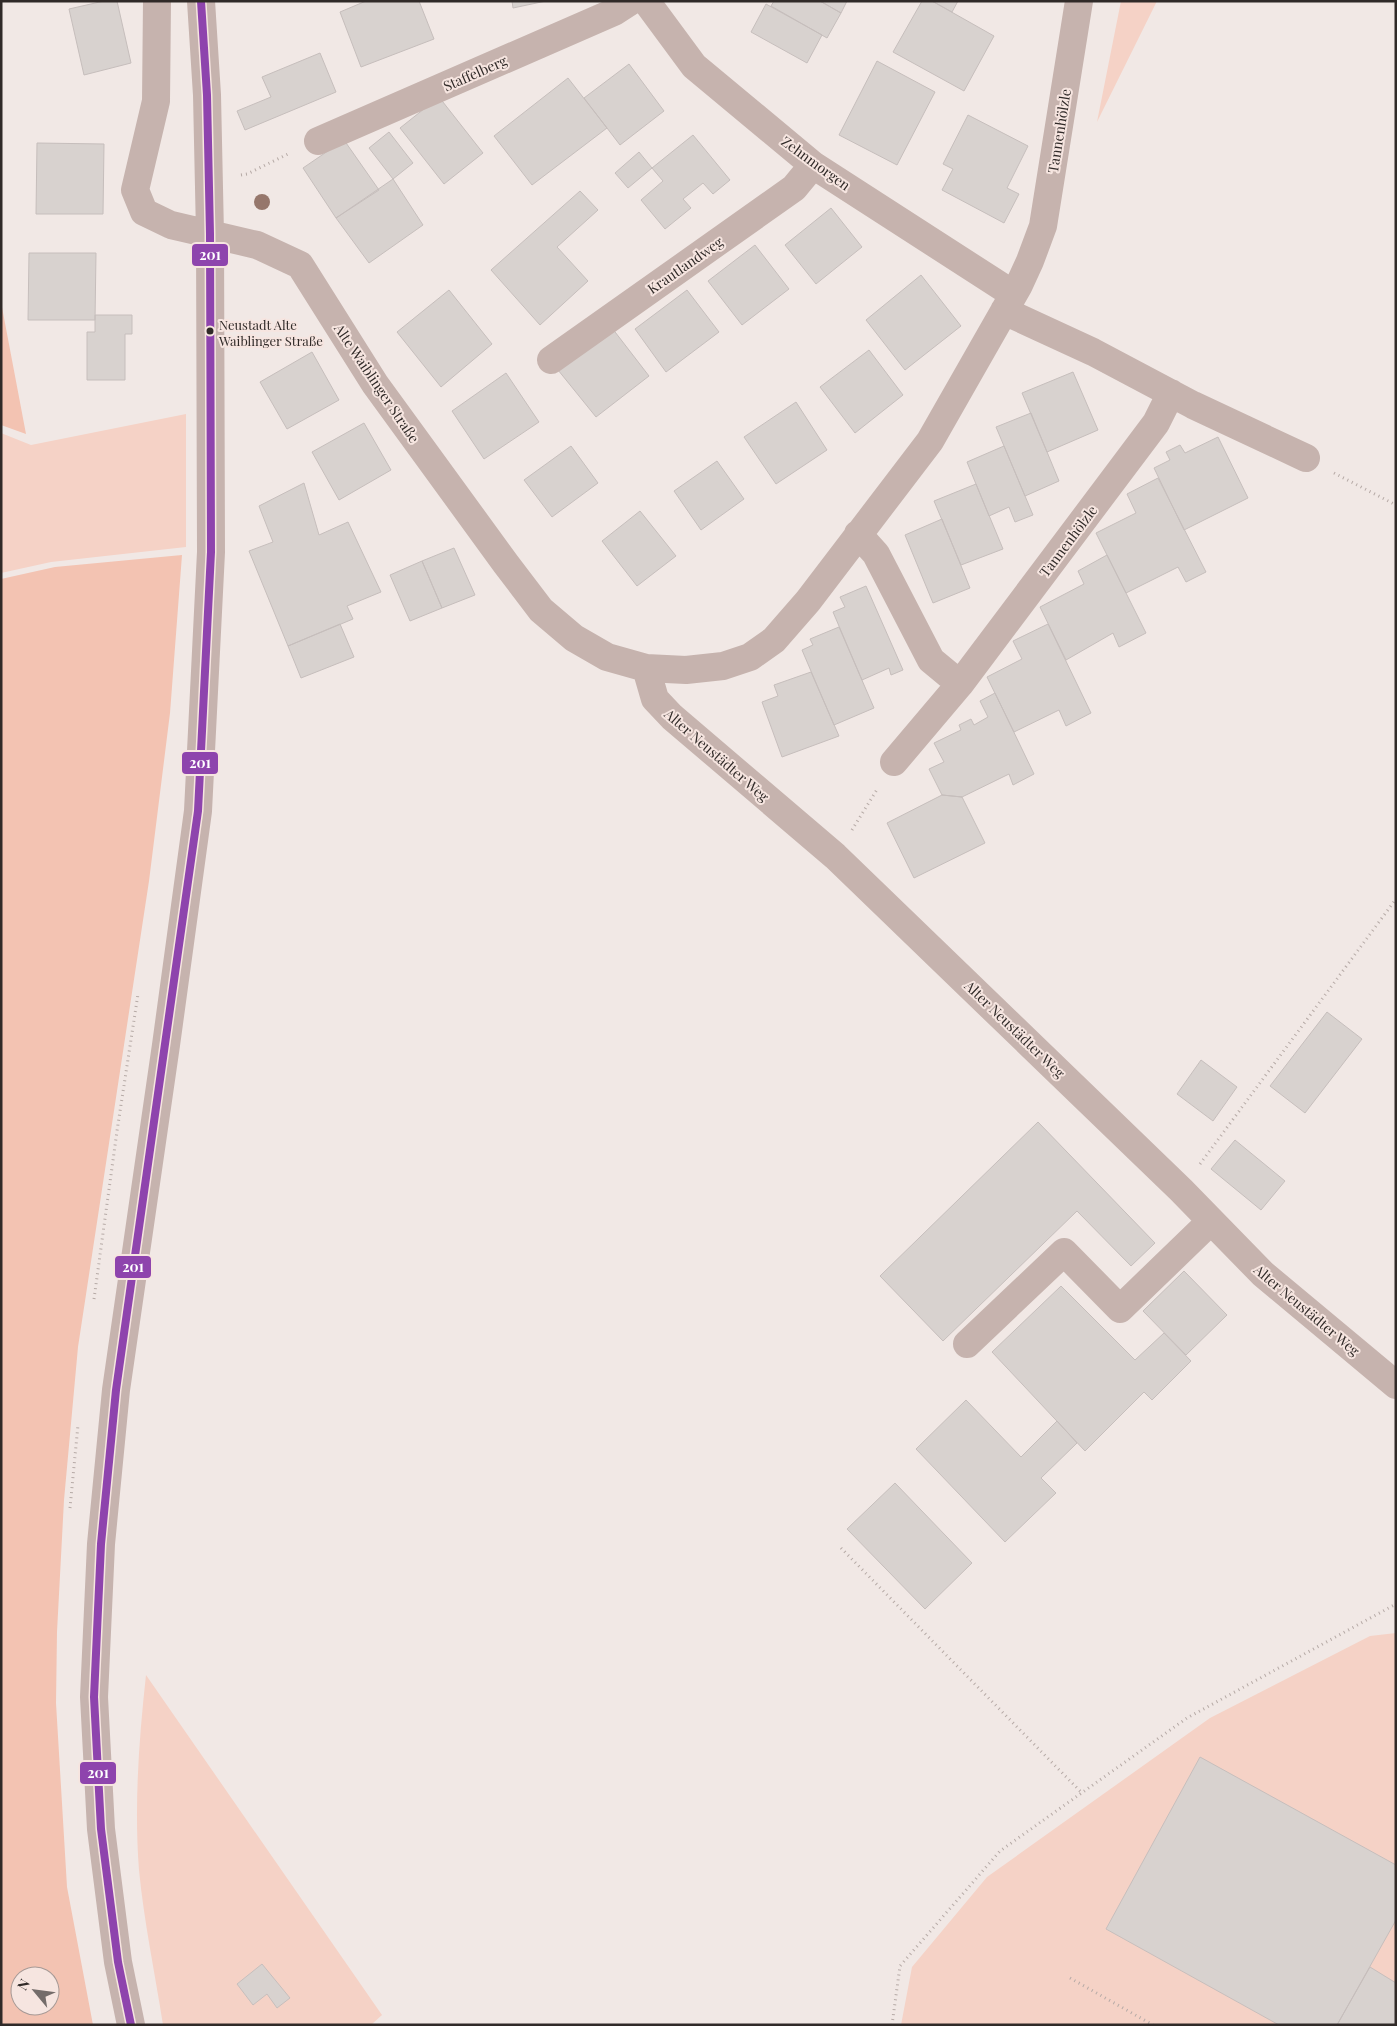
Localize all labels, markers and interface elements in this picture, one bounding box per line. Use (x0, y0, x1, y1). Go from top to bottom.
street label: Staffelberg (440, 50, 511, 96)
street label: Tannenhölzle (1043, 88, 1075, 174)
street label: Zehnmorgen (778, 132, 855, 195)
street label: Krautlandweg (643, 232, 727, 298)
line badge: 201 (191, 243, 229, 267)
text: 201 (199, 245, 221, 264)
place label: Neustadt Alte Waiblinger Straße (218, 316, 323, 349)
street label: Alte Waiblinger Straße (329, 319, 424, 446)
marker: Neustadt Alte Waiblinger Straße (205, 326, 215, 336)
street label: Tannenhölzle (1035, 501, 1101, 581)
street label: Alter Neustädter Weg (660, 704, 774, 806)
line badge: 201 (181, 751, 219, 775)
text: 201 (189, 753, 211, 772)
street label: Alter Neustädter Weg (960, 975, 1070, 1082)
line badge: 201 (114, 1255, 152, 1279)
text: 201 (122, 1257, 144, 1276)
street label: Alter Neustädter Weg (1249, 1259, 1364, 1360)
line badge: 201 (79, 1761, 117, 1785)
text: 201 (87, 1763, 109, 1782)
north arrow (10, 1966, 60, 2016)
text: N (12, 1975, 34, 1993)

